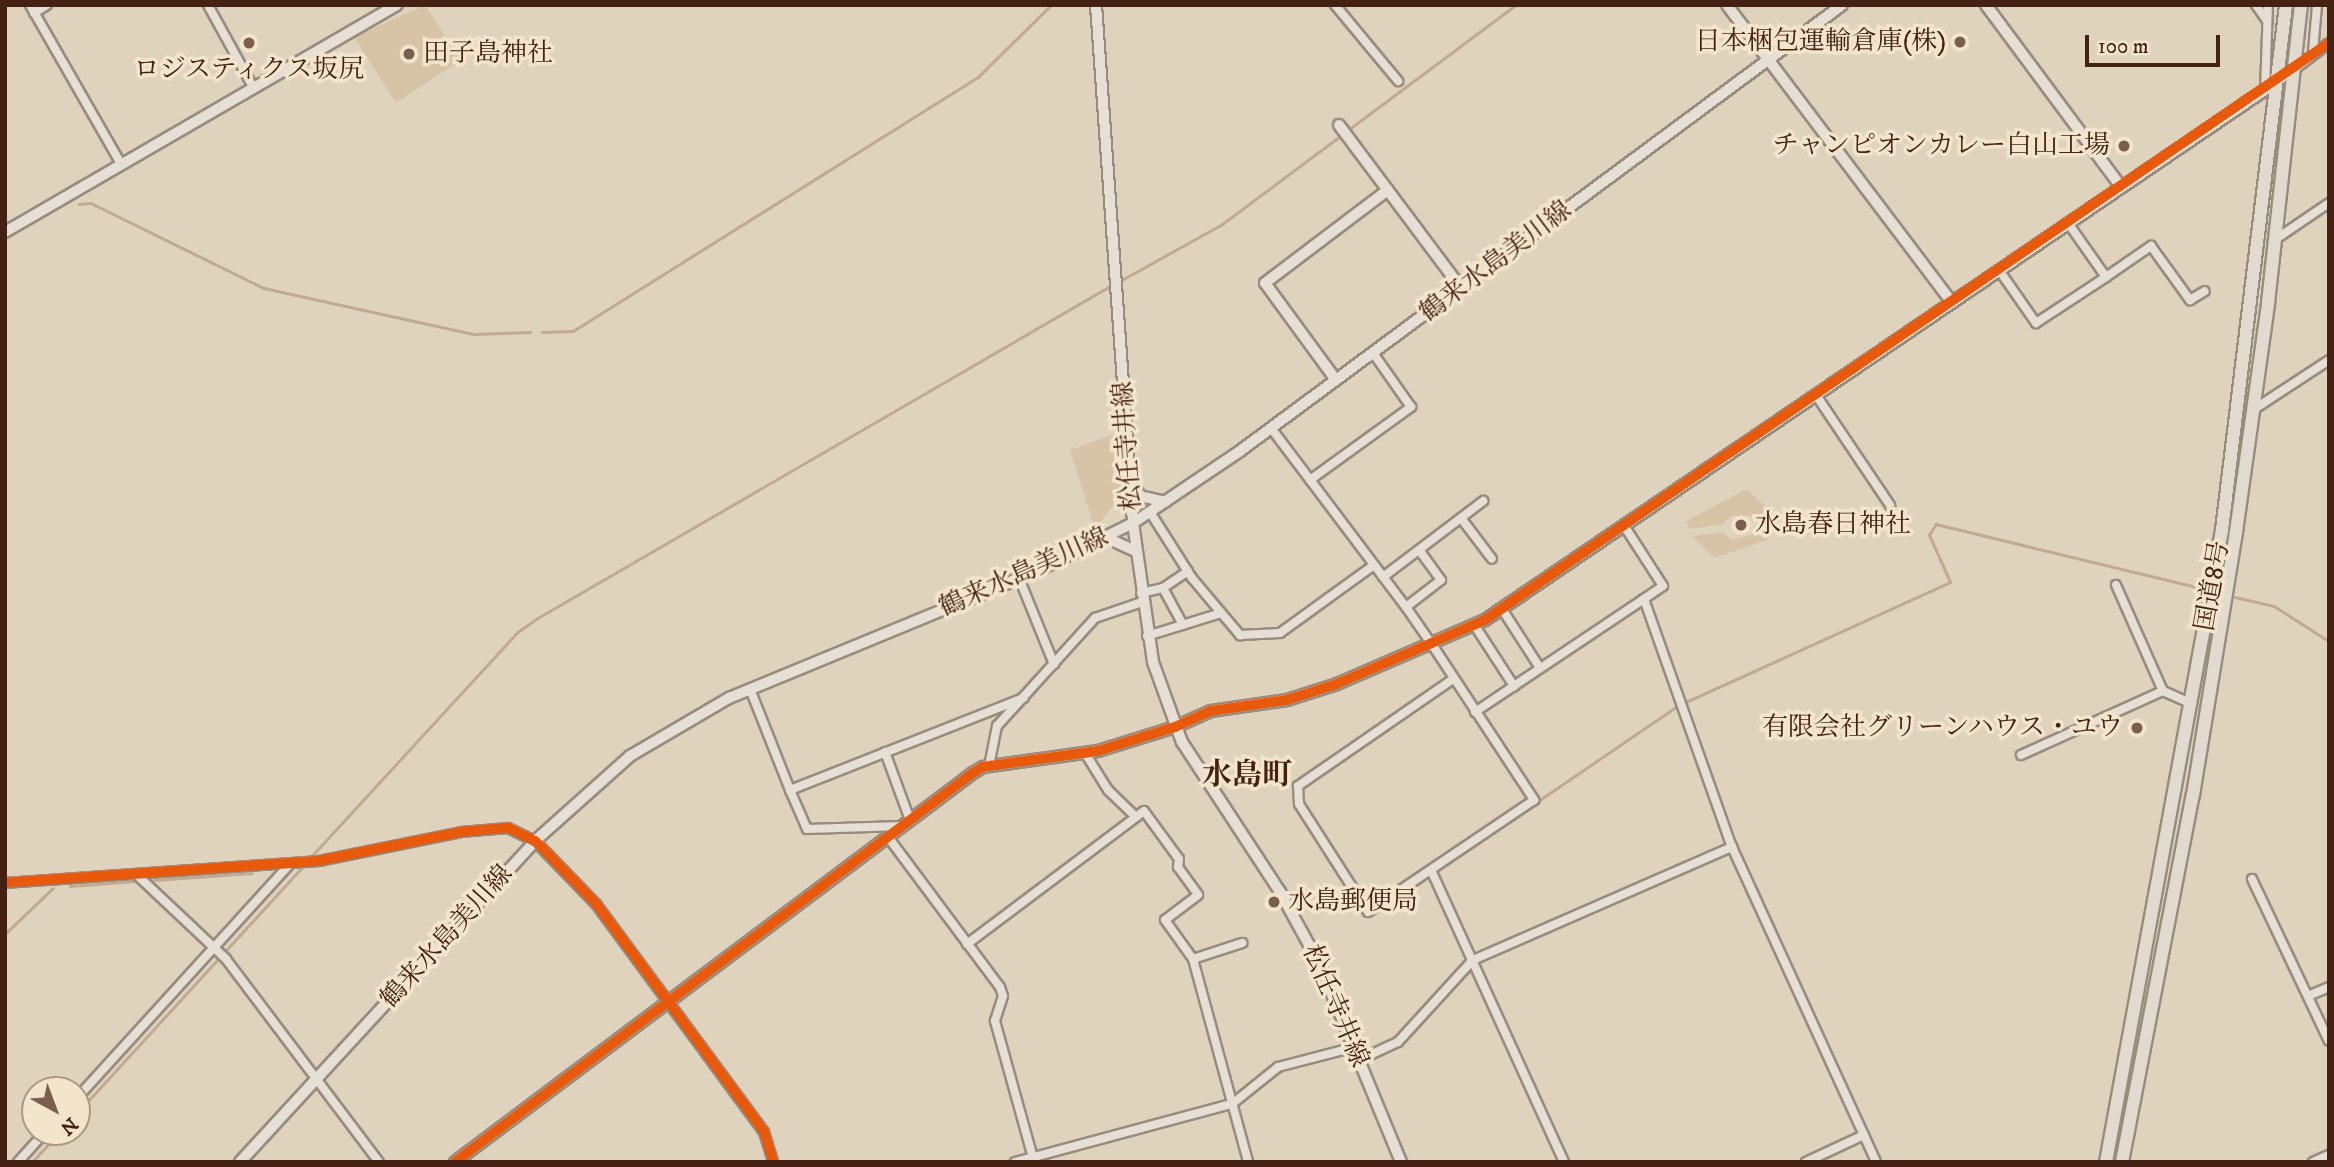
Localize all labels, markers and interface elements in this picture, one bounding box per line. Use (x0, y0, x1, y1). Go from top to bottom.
scale bar (2089, 21, 2224, 65)
place label: 日本梱包運輸倉庫(株) (1695, 26, 1946, 58)
marker: 日本梱包運輸倉庫(株) (1952, 34, 1968, 50)
text: 100 m (2098, 34, 2149, 60)
marker: ロジスティクス坂尻 (241, 35, 257, 51)
place label: 田子島神社 (423, 38, 553, 70)
marker: 田子島神社 (401, 46, 417, 62)
place label: ロジスティクス坂尻 (132, 54, 366, 86)
place label: チャンピオンカレー白山工場 (1772, 130, 2110, 162)
marker: チャンピオンカレー白山工場 (2116, 138, 2132, 154)
street label: 鶴来水島美川線 (1414, 195, 1578, 329)
street label: 松任寺井線 (1108, 380, 1148, 512)
place label: 水島春日神社 (1755, 509, 1911, 541)
marker: 水島春日神社 (1733, 517, 1749, 533)
street label: 鶴来水島美川線 (935, 522, 1113, 624)
street label: 国道8号 (2190, 538, 2236, 634)
place label: 有限会社グリーンハウス・ユウ (1759, 712, 2123, 744)
marker: 有限会社グリーンハウス・ユウ (2129, 720, 2145, 736)
district label: 水島町 (1202, 758, 1292, 794)
street label: 鶴来水島美川線 (375, 859, 519, 1015)
place label: 水島郵便局 (1288, 886, 1418, 918)
marker: 水島郵便局 (1266, 894, 1282, 910)
street label: 松任寺井線 (1295, 940, 1375, 1072)
north arrow (21, 1076, 91, 1146)
text: N (55, 1112, 82, 1140)

